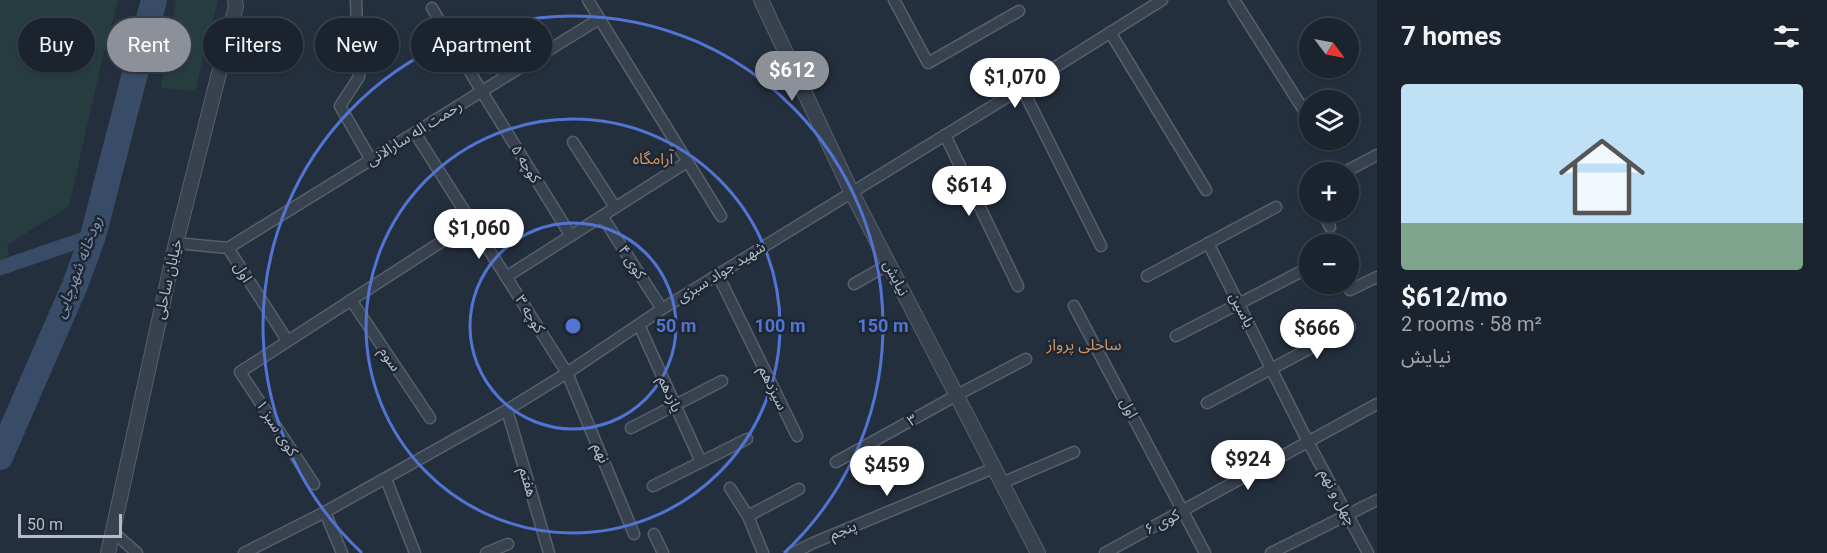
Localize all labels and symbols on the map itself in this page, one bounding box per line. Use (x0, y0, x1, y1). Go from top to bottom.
north arrow (1299, 18, 1359, 78)
pin: $612 (756, 51, 828, 102)
pin: $1,070 (966, 58, 1064, 109)
street label: رحمت اله سارالانی (363, 96, 465, 170)
street label: کوچه ۵ (506, 142, 545, 188)
district label: آرامگاه (633, 149, 675, 168)
pin: $614 (933, 166, 1005, 217)
pin: $1,060 (430, 209, 528, 260)
water label: رودخانه شهرچایی (50, 213, 107, 321)
street label: خیابان ساحلی (150, 237, 186, 321)
street label: شهید جواد سبزی (673, 237, 769, 306)
street label: کوی ۴ (614, 242, 650, 283)
street label: نیایش (879, 257, 913, 299)
street label: اول (230, 258, 256, 286)
street label: یاسین (1226, 289, 1258, 331)
street label: کوچه ۳ (510, 292, 549, 338)
pin: $666 (1281, 309, 1353, 360)
text: 50 m (656, 315, 696, 336)
text: 100 m (754, 315, 806, 336)
text: 150 m (857, 315, 909, 336)
centre of rings (563, 316, 583, 336)
district label: ساحلی پرواز (1045, 335, 1122, 355)
street label: سوم (374, 343, 405, 376)
street label: سیزدهم (753, 363, 792, 414)
street label: یازدهم (652, 373, 686, 416)
street label: اول (1116, 395, 1142, 421)
street label: کوی سبز ۱ (252, 396, 302, 460)
street label: ۳ (904, 410, 920, 430)
street label: نهم (587, 440, 613, 467)
pin: $924 (1212, 440, 1284, 491)
pin: $459 (851, 446, 923, 497)
street label: هفتم (513, 465, 541, 499)
street label: چهل و نهم (1314, 466, 1360, 530)
street label: کوی ۶ (1141, 505, 1183, 539)
scale bar (18, 511, 122, 538)
street label: پنجم (827, 516, 860, 545)

